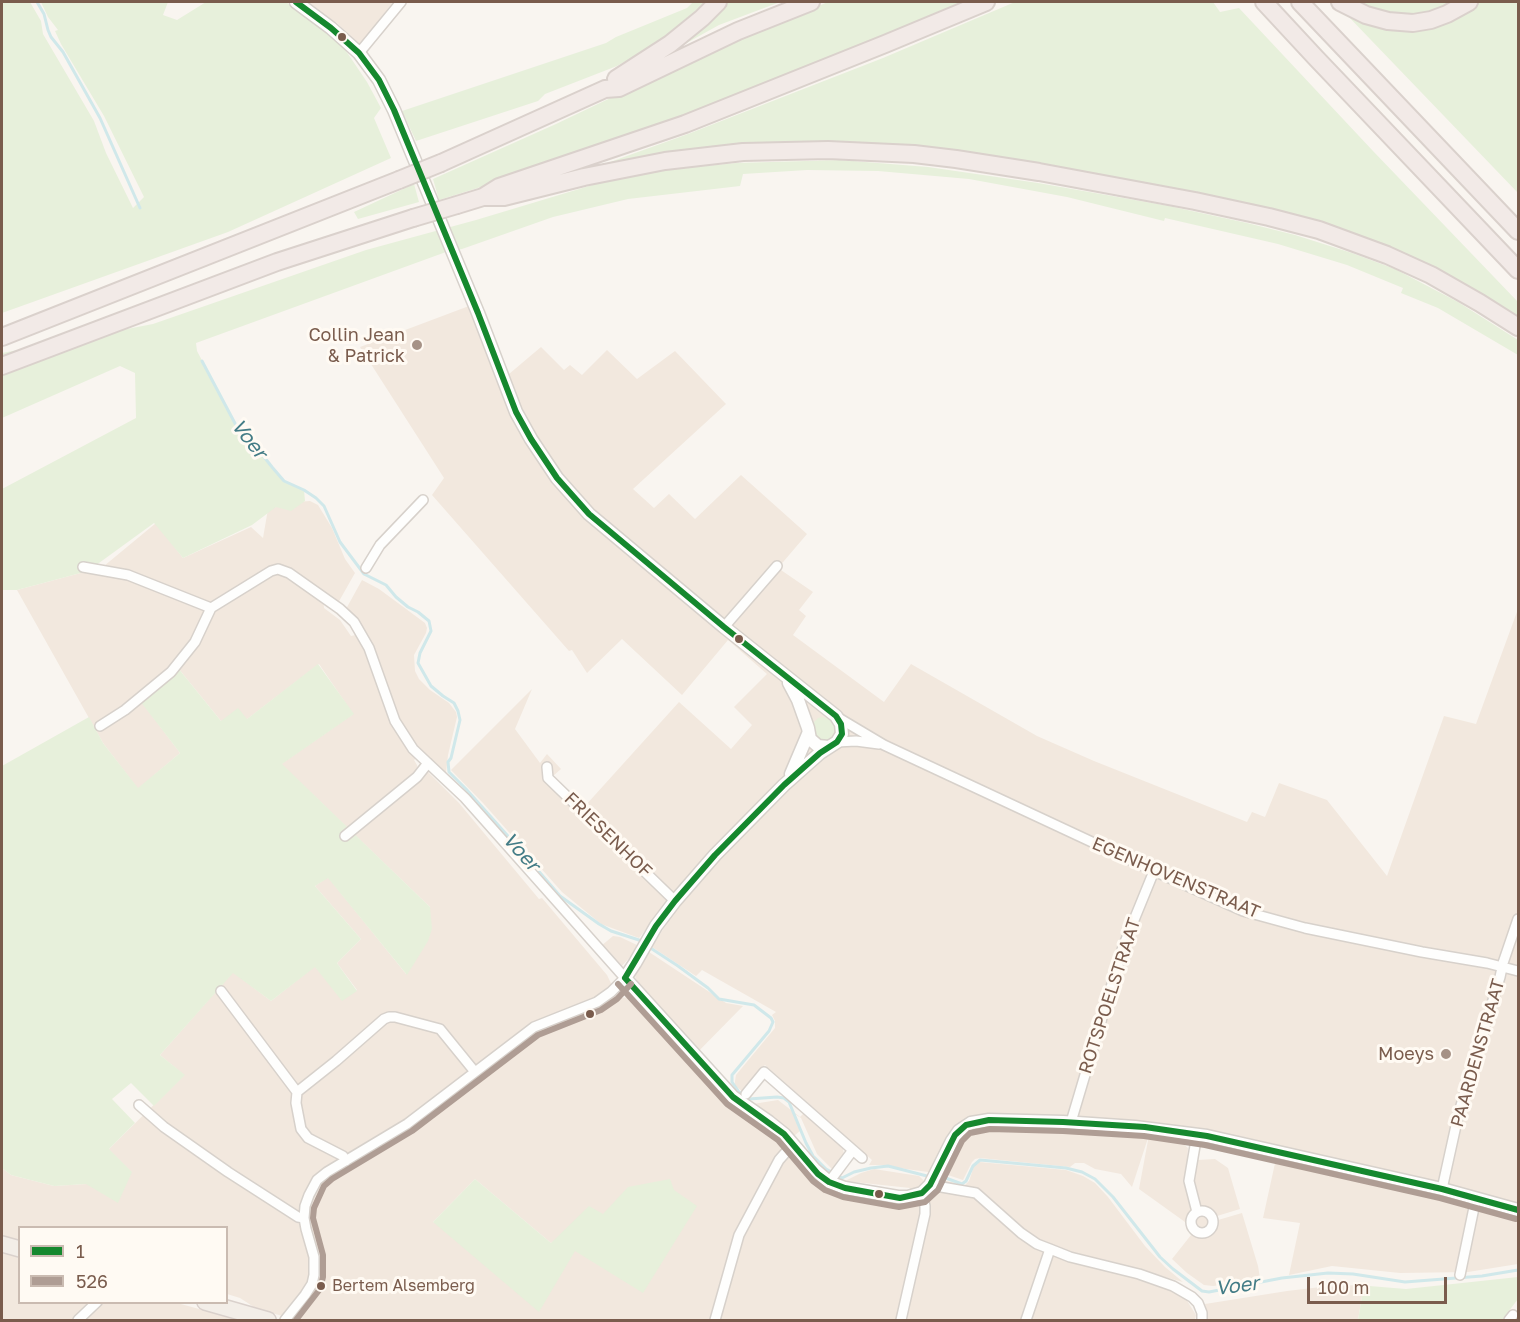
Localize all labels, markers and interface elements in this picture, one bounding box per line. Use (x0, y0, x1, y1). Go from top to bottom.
unlabelled marker (336, 31, 348, 43)
place label: Collin Jean & Patrick (308, 324, 405, 366)
marker: Collin Jean & Patrick (410, 338, 424, 352)
water label: Voer (226, 414, 272, 464)
unlabelled marker (733, 633, 745, 645)
street label: FRIESENHOF (560, 788, 656, 882)
water label: Voer (497, 828, 545, 876)
street label: EGENHOVENSTRAAT (1089, 833, 1263, 923)
street label: ROTSPOELSTRAAT (1075, 915, 1145, 1077)
street label: PAARDENSTRAAT (1446, 976, 1510, 1130)
unlabelled marker (584, 1008, 596, 1020)
place label: Moeys (1378, 1043, 1434, 1065)
marker: Moeys (1439, 1047, 1453, 1061)
unlabelled marker (873, 1188, 885, 1200)
legend (18, 1226, 228, 1304)
text: 1 (76, 1240, 85, 1262)
scale bar (1310, 1265, 1450, 1303)
text: 526 (76, 1270, 108, 1292)
water label: Voer (1214, 1271, 1260, 1301)
place label: Bertem Alsemberg (332, 1276, 475, 1296)
text: 100 m (1318, 1276, 1369, 1298)
marker: Bertem Alsemberg (315, 1280, 327, 1292)

